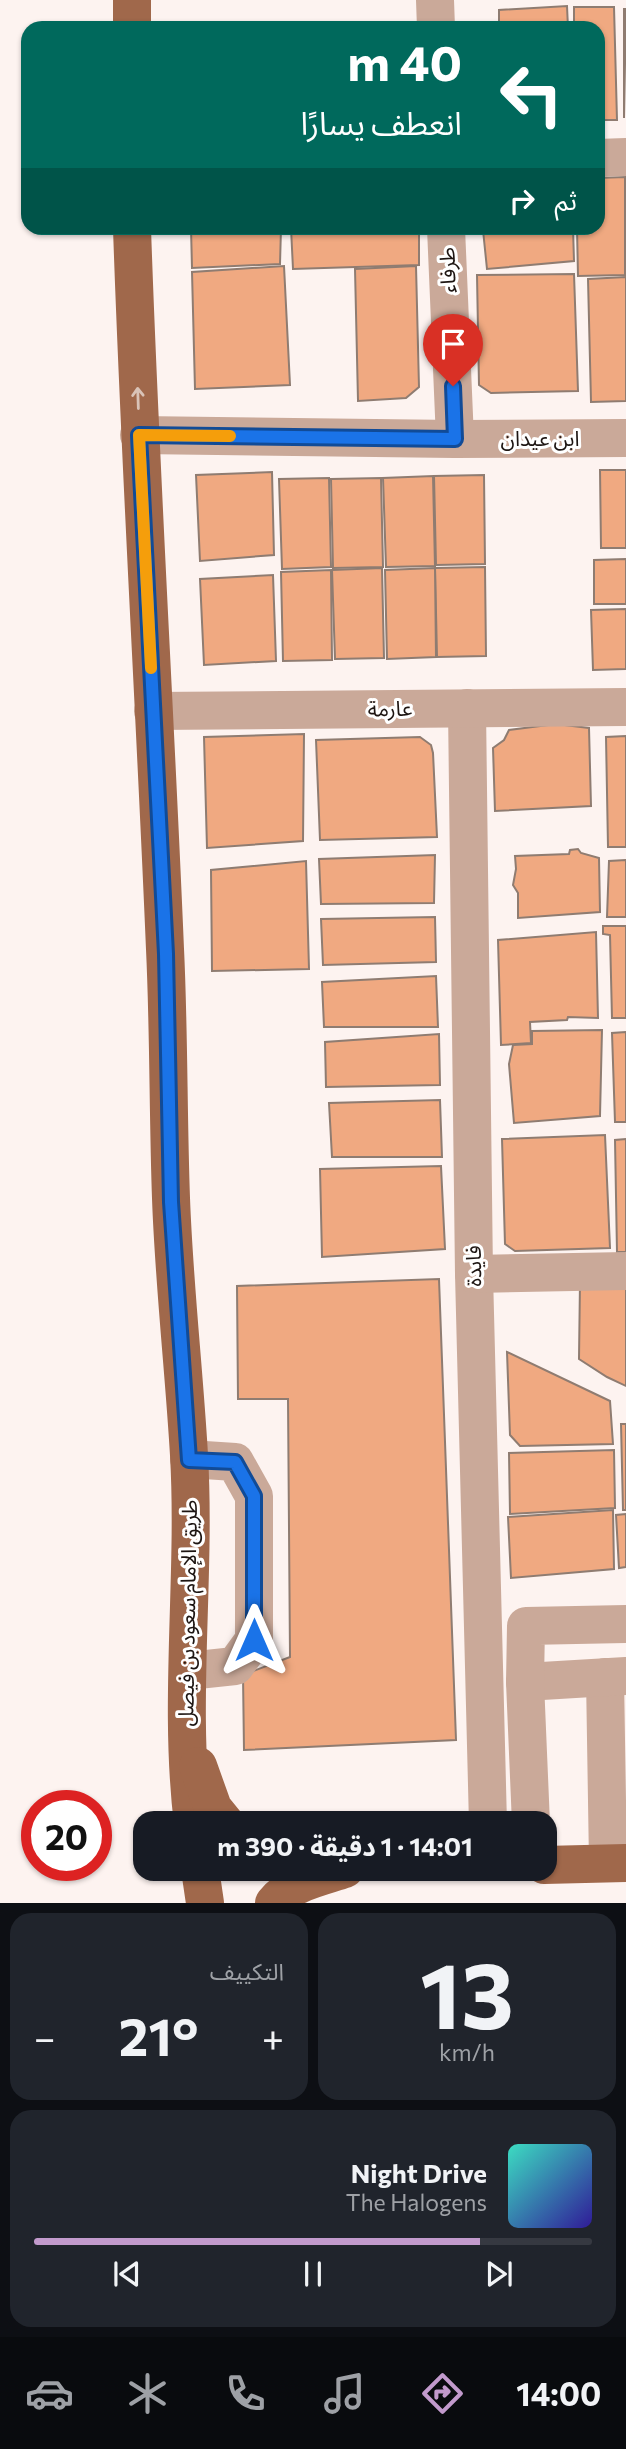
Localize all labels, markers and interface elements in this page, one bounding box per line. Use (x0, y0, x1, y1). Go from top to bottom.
text: 40 m (347, 31, 462, 91)
icon: left (486, 49, 577, 140)
text: انعطف يسارًا (300, 102, 462, 142)
icon: right (503, 182, 541, 220)
text: ثم (555, 184, 577, 215)
street label: طرفاء (433, 247, 461, 293)
pin (423, 314, 483, 386)
icon: arrive (434, 325, 472, 363)
one-way arrow (131, 387, 144, 410)
street label: ابن عيدان (501, 425, 579, 451)
street label: عارمة (367, 695, 413, 721)
street label: فايدة (460, 1245, 485, 1287)
street label: طريق الإمام سعود بن فيصل (172, 1499, 206, 1727)
position arrow (217, 1603, 291, 1677)
speed limit sign: 20 (21, 1790, 112, 1881)
text: 14:01 · 1 دقيقة · 390 m (217, 1830, 473, 1861)
text: 13 (420, 1936, 514, 2048)
text: التكييف (210, 1957, 284, 1985)
text: 21° (119, 2003, 198, 2067)
text: − (34, 2013, 56, 2060)
text: + (262, 2013, 284, 2060)
text: km/h (439, 2038, 495, 2066)
text: Night Drive (351, 2157, 487, 2188)
text: The Halogens (346, 2188, 487, 2216)
icon: previous (108, 2255, 146, 2293)
icon: pause (294, 2255, 332, 2293)
icon: next (480, 2255, 518, 2293)
icon: car (25, 2369, 74, 2418)
icon: climate (123, 2369, 172, 2418)
icon: phone (221, 2369, 270, 2418)
icon: music (320, 2369, 369, 2418)
icon: directions (418, 2369, 467, 2418)
text: 14:00 (516, 2373, 601, 2413)

